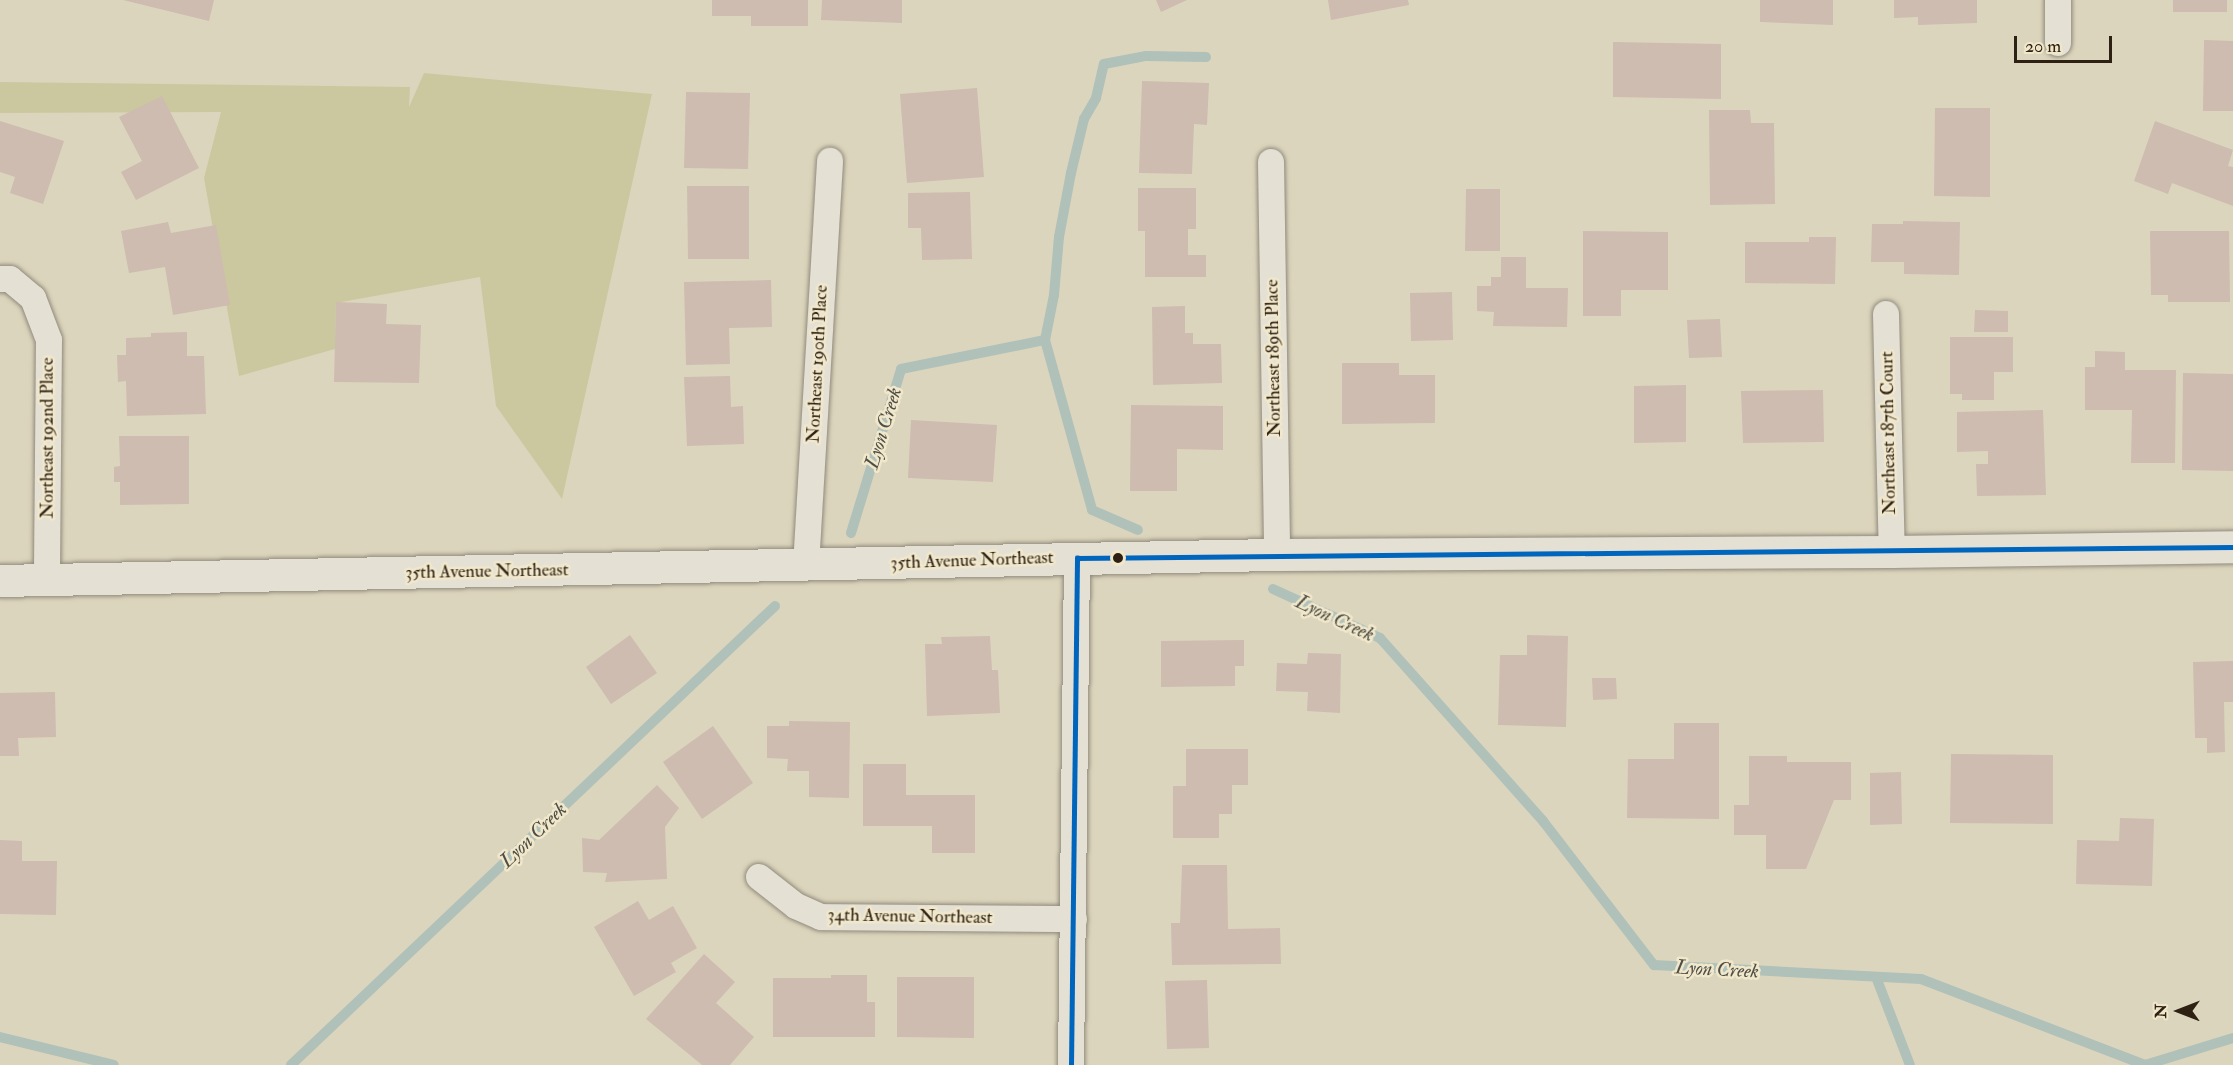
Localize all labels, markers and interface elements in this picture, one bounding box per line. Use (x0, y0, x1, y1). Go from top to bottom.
scale bar (2017, 24, 2114, 62)
text: 20 m (2025, 35, 2061, 58)
street label: Northeast 189th Place (1262, 279, 1286, 437)
street label: Northeast 190th Place (803, 284, 833, 444)
street label: Northeast 187th Court (1877, 351, 1901, 515)
street label: Northeast 192nd Place (37, 358, 59, 518)
water label: Lyon Creek (859, 384, 907, 472)
street label: 35th Avenue Northeast (890, 547, 1054, 575)
unlabelled marker (1112, 552, 1124, 564)
street label: 35th Avenue Northeast (405, 560, 569, 584)
water label: Lyon Creek (1292, 589, 1378, 647)
water label: Lyon Creek (494, 797, 572, 873)
street label: 34th Avenue Northeast (827, 905, 993, 929)
water label: Lyon Creek (1674, 955, 1760, 983)
north arrow (2149, 981, 2209, 1041)
text: N (2151, 1004, 2171, 1018)

